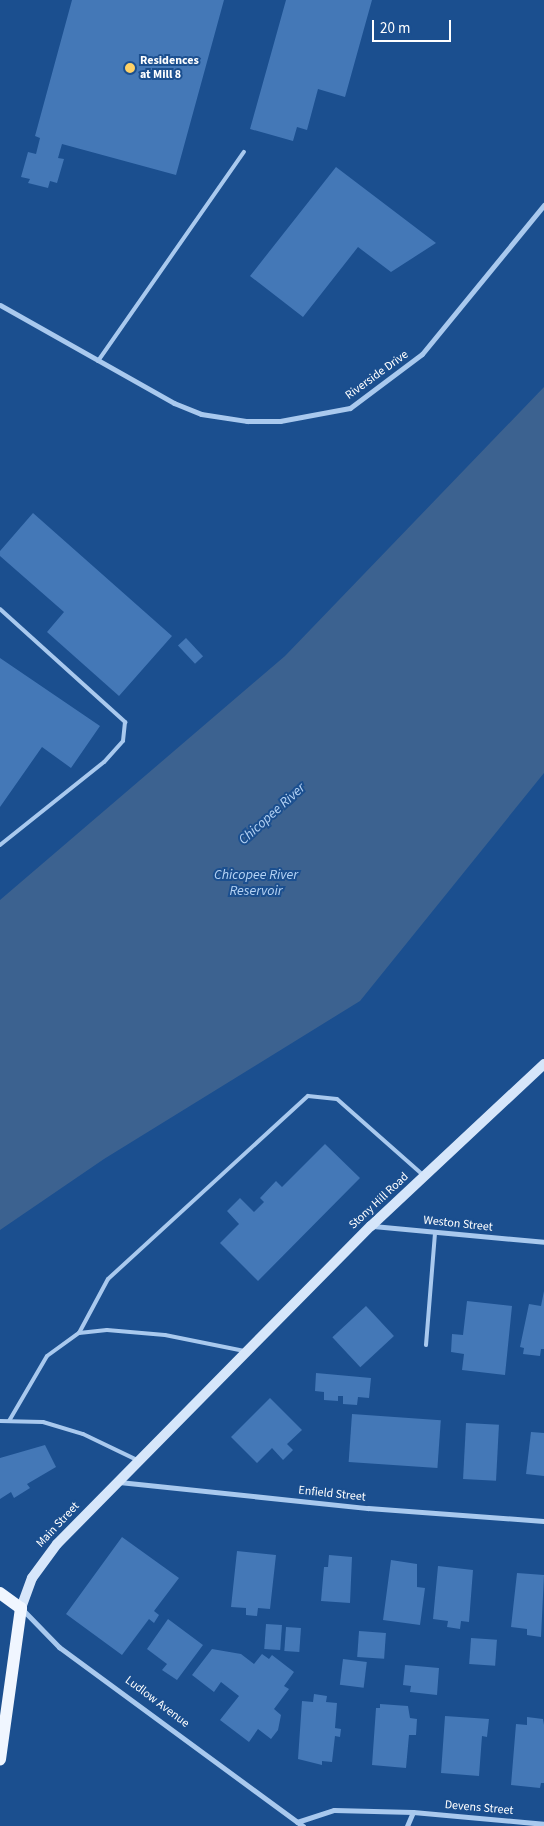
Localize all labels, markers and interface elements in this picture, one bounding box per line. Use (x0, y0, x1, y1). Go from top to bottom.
scale bar (374, 10, 453, 42)
text: 20 m (380, 18, 410, 39)
place label: Residences at Mill 8 (140, 54, 199, 82)
marker: Residences at Mill 8 (124, 62, 136, 74)
street label: Riverside Drive (343, 347, 411, 403)
water label: Chicopee River (235, 780, 309, 848)
water label: Chicopee River Reservoir (214, 867, 298, 900)
street label: Stony Hill Road (346, 1170, 412, 1232)
street label: Weston Street (423, 1213, 493, 1235)
street label: Enfield Street (298, 1483, 366, 1505)
street label: Main Street (33, 1499, 83, 1551)
street label: Ludlow Avenue (122, 1673, 192, 1731)
street label: Devens Street (444, 1798, 514, 1818)

